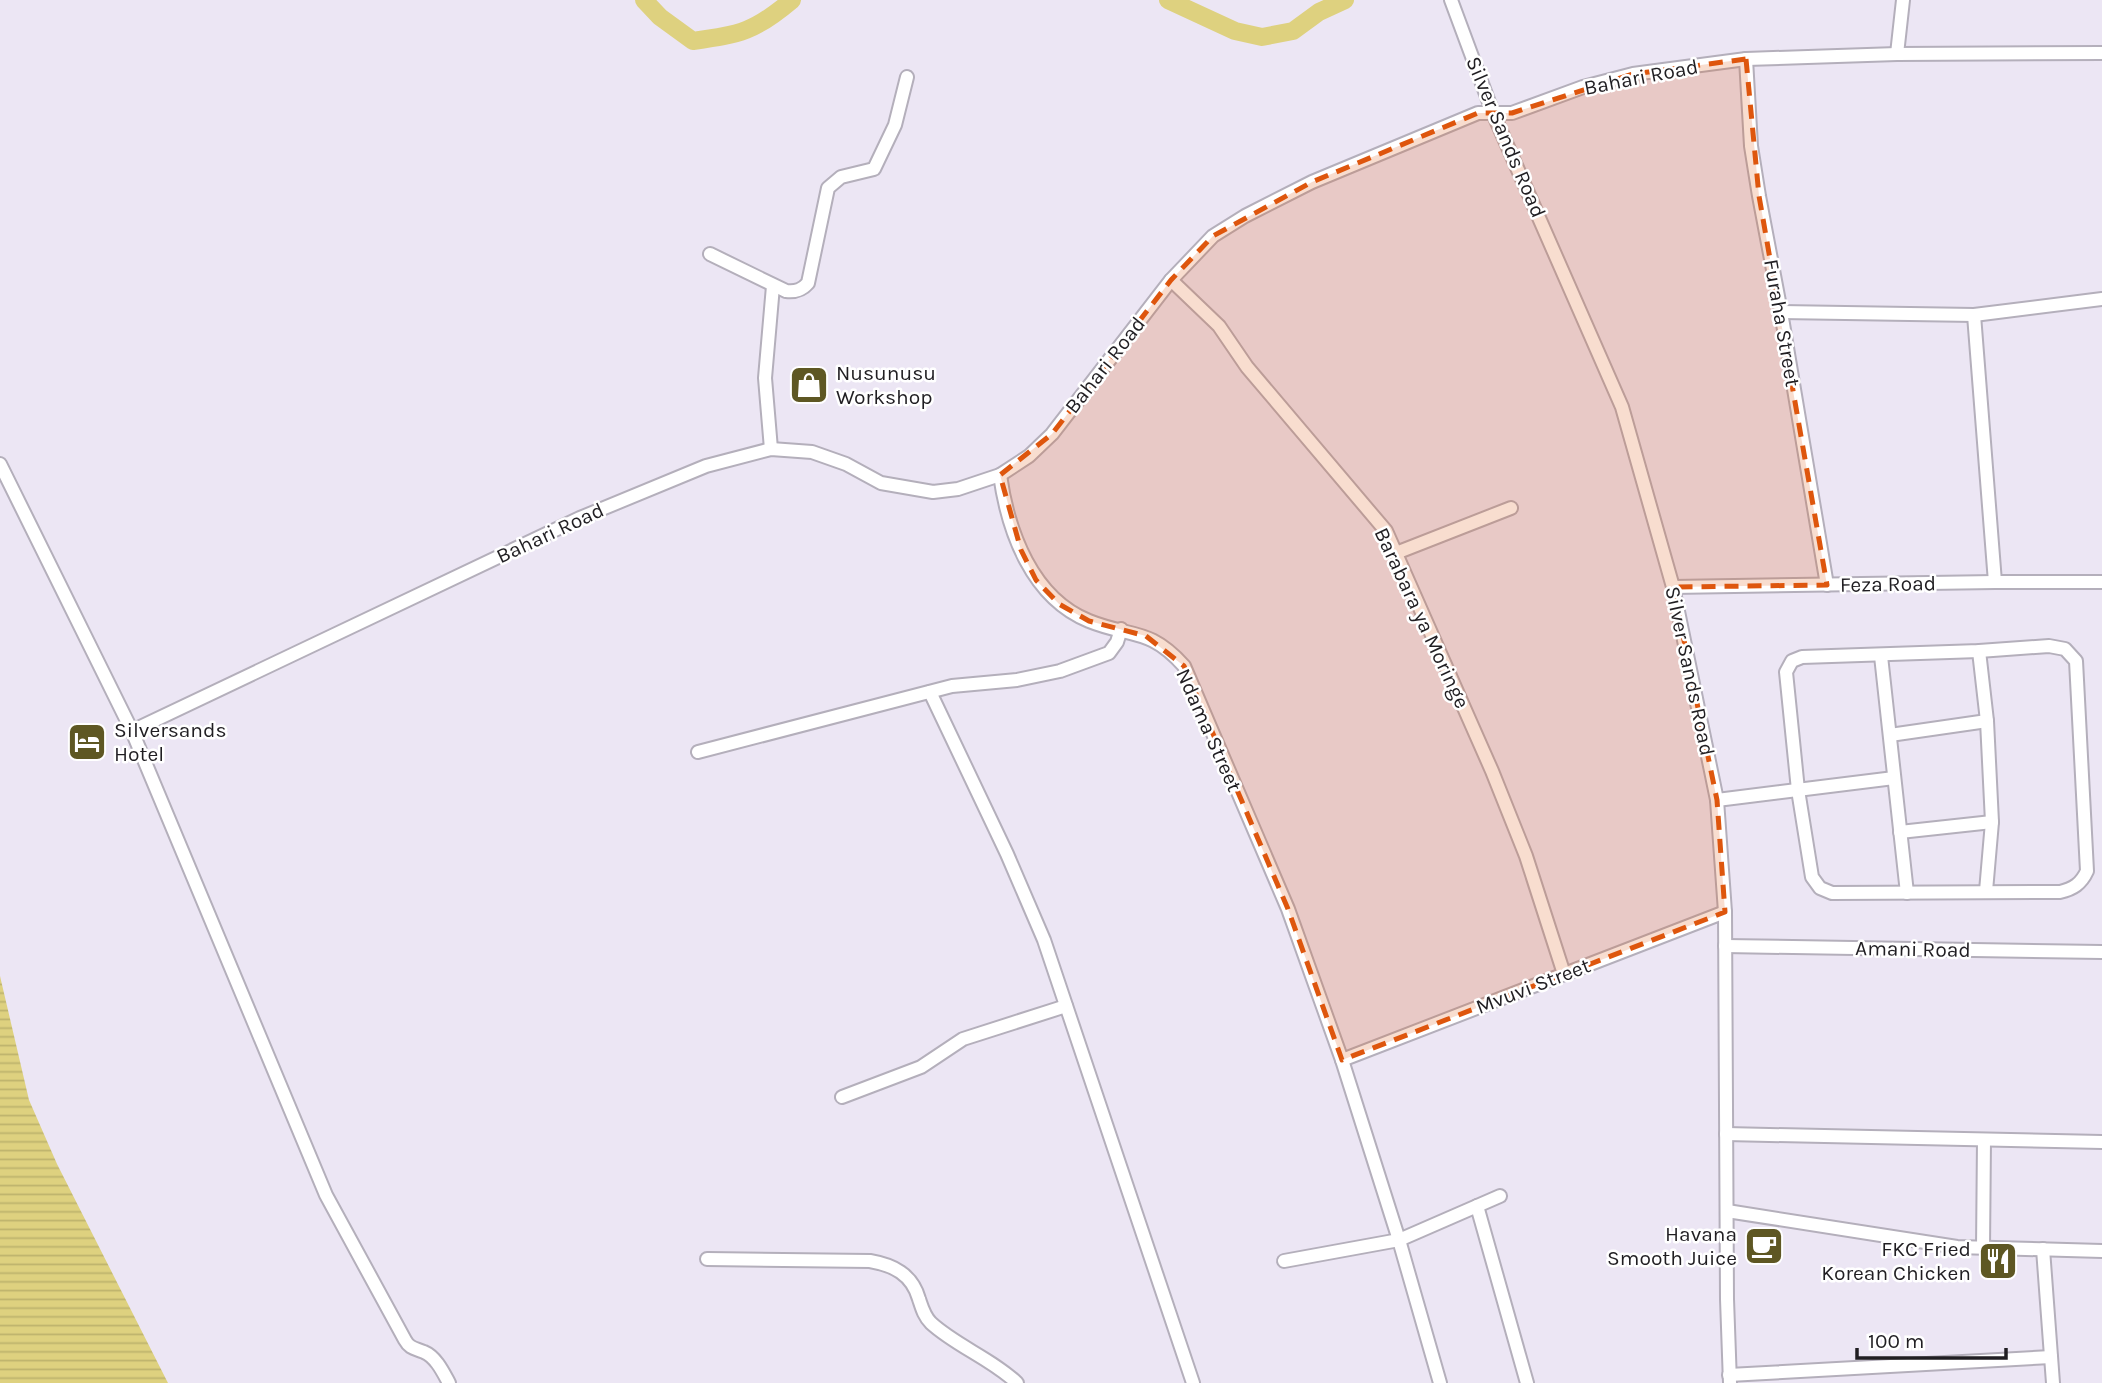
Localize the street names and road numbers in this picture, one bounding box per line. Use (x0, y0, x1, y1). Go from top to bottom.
street label: Silver Sands Road (1461, 53, 1551, 221)
street label: Bahari Road (1582, 54, 1700, 100)
street label: Furaha Street (1759, 257, 1805, 389)
street label: Bahari Road (1060, 312, 1150, 418)
street label: Bahari Road (492, 498, 608, 568)
street label: Barabara ya Moringe (1370, 524, 1474, 712)
street label: Feza Road (1840, 571, 1936, 597)
street label: Silver Sands Road (1660, 584, 1720, 758)
street label: Ndama Street (1171, 665, 1247, 795)
street label: Amani Road (1855, 936, 1971, 962)
street label: Mvuvi Street (1472, 953, 1594, 1019)

